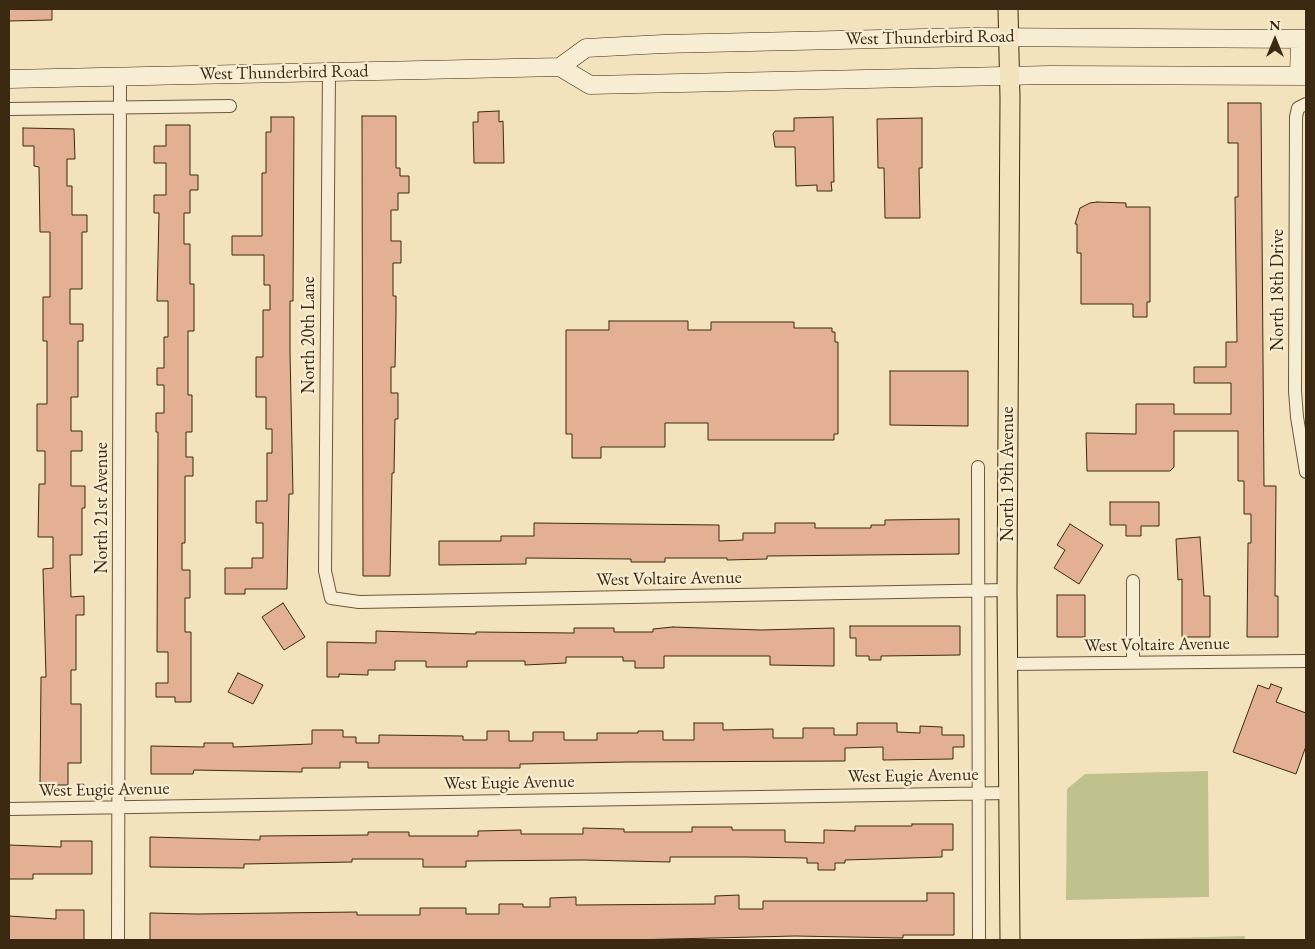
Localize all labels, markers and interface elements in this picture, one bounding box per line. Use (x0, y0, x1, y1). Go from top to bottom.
north arrow (1250, 15, 1300, 65)
text: N (1269, 16, 1281, 34)
street label: West Thunderbird Road (845, 26, 1015, 50)
street label: West Thunderbird Road (199, 61, 369, 85)
street label: North 18th Drive (1267, 229, 1289, 351)
street label: North 20th Lane (298, 276, 320, 394)
street label: North 19th Avenue (997, 406, 1019, 542)
street label: North 21st Avenue (91, 442, 113, 574)
street label: West Voltaire Avenue (596, 567, 742, 591)
street label: West Voltaire Avenue (1084, 633, 1230, 657)
street label: West Eugie Avenue (847, 764, 979, 788)
street label: West Eugie Avenue (443, 771, 575, 795)
street label: West Eugie Avenue (38, 778, 170, 802)

